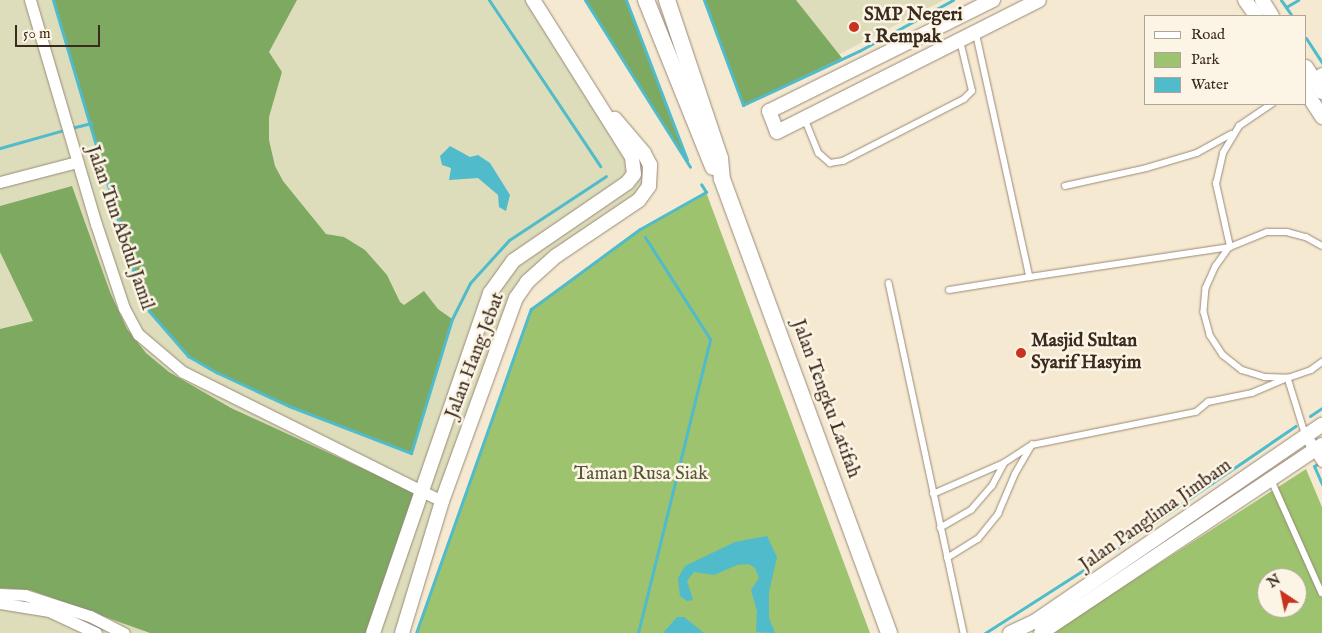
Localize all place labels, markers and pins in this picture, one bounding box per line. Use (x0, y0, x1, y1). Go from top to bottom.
place label: SMP Negeri 1 Rempak (864, 5, 962, 49)
marker: SMP Negeri 1 Rempak (848, 21, 860, 33)
place label: Masjid Sultan Syarif Hasyim (1031, 331, 1141, 375)
marker: Masjid Sultan Syarif Hasyim (1015, 347, 1027, 359)

